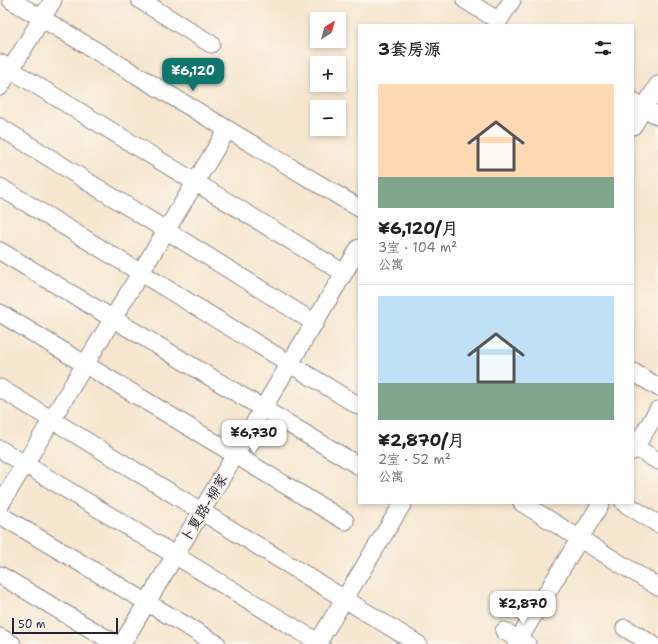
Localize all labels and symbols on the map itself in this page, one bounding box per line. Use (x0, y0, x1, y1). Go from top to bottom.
north arrow (310, 12, 346, 48)
pin: ¥6,120 (160, 58, 226, 92)
pin: ¥6,730 (221, 420, 287, 454)
street label: 卜夏路-柳家 (177, 470, 231, 546)
pin: ¥2,870 (490, 591, 556, 625)
scale bar (12, 616, 118, 635)

